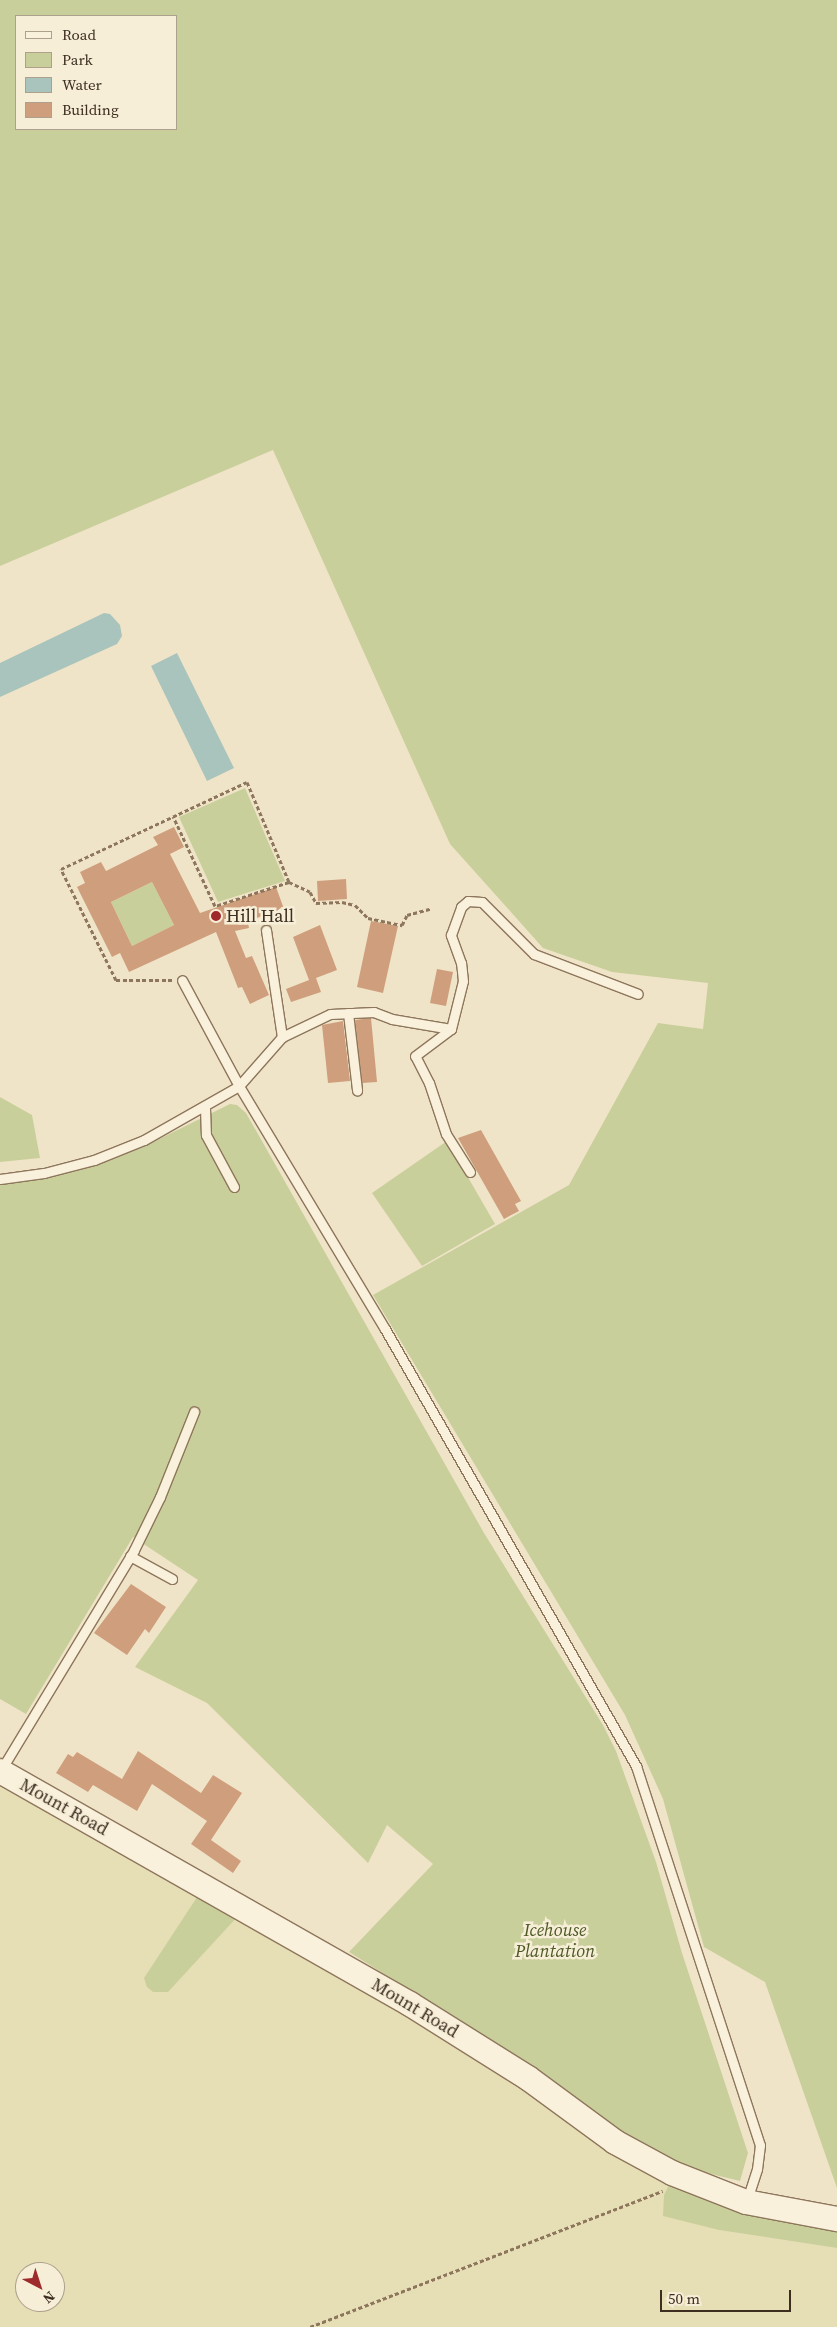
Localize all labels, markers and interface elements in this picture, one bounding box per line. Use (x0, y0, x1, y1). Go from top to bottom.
legend (15, 15, 178, 130)
text: Road (62, 24, 96, 45)
text: Park (62, 49, 93, 70)
text: Water (62, 74, 102, 95)
text: Building (62, 99, 119, 120)
place label: Hill Hall (226, 905, 294, 927)
marker: Hill Hall (210, 910, 222, 922)
street label: Mount Road (16, 1774, 112, 1840)
park label: Icehouse Plantation (515, 1920, 595, 1962)
street label: Mount Road (368, 1974, 462, 2042)
north arrow (15, 2262, 65, 2312)
scale bar (662, 2280, 793, 2312)
text: N (39, 2287, 59, 2309)
text: 50 m (668, 2288, 700, 2309)

